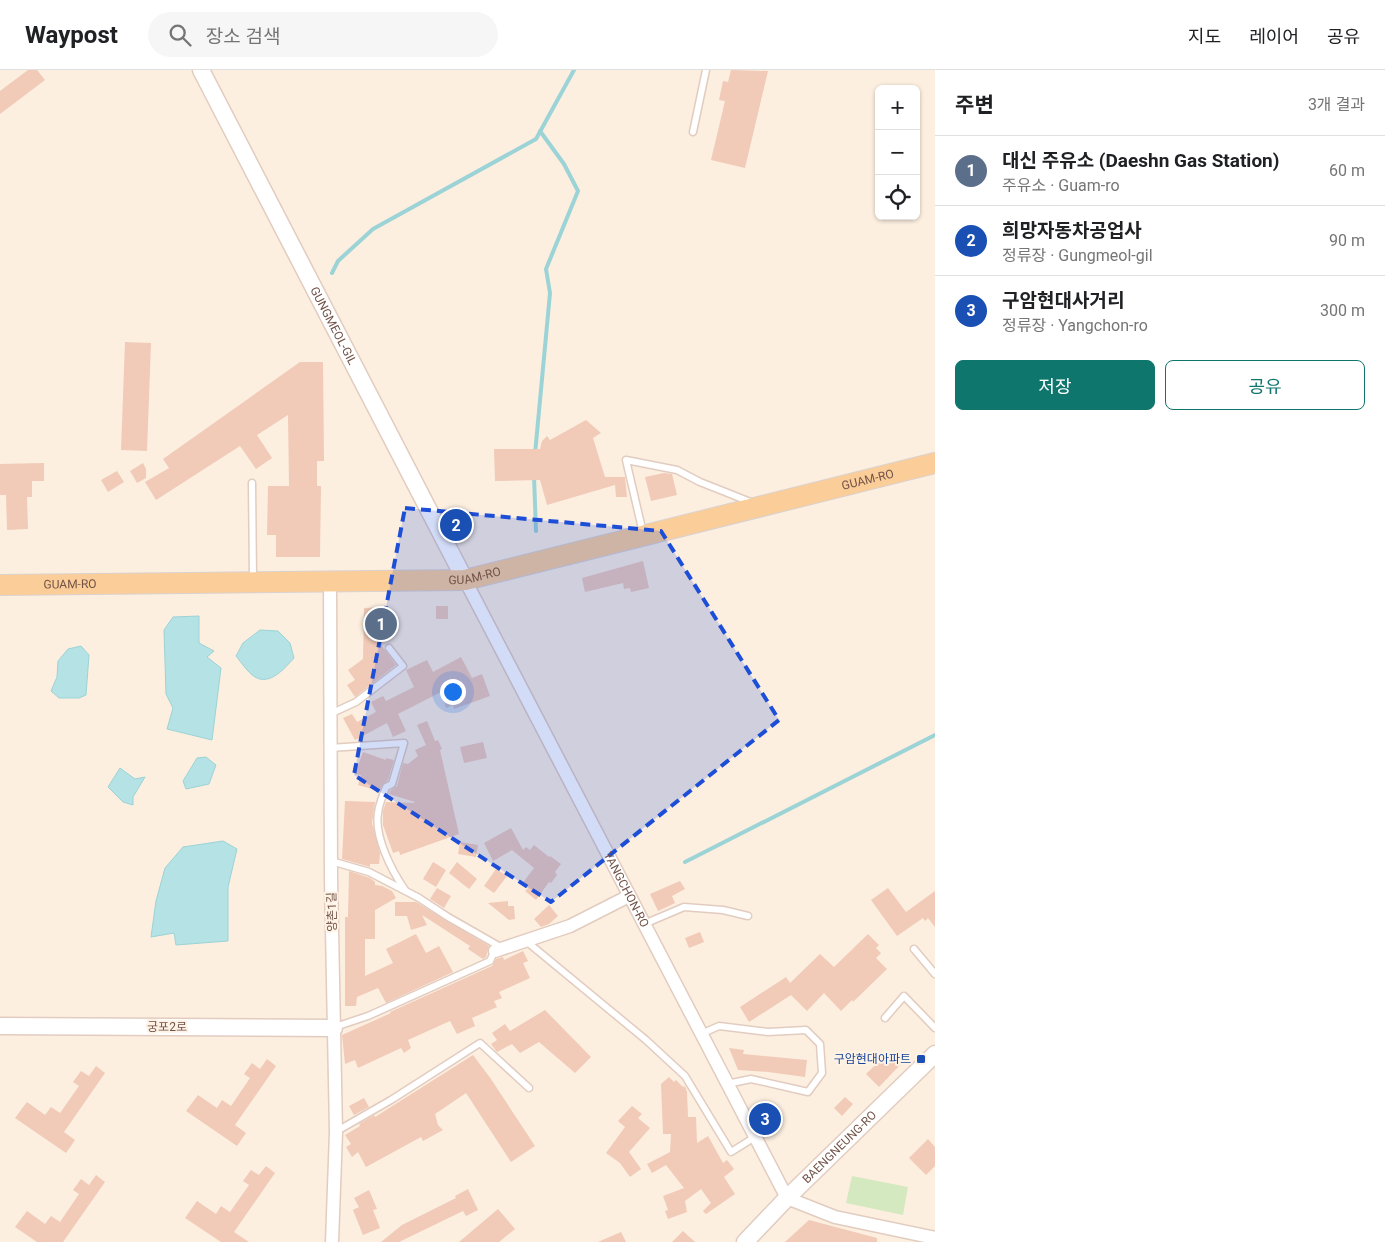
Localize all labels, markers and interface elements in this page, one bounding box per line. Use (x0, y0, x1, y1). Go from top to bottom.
search box (148, 12, 498, 57)
text: Waypost (25, 21, 118, 49)
icon: search (166, 21, 194, 49)
text: 장소 검색 (206, 25, 281, 48)
text: 지도 (1188, 26, 1221, 47)
text: 레이어 (1249, 26, 1299, 47)
text: 공유 (1327, 26, 1360, 47)
map controls (875, 85, 920, 220)
button: + (875, 85, 920, 130)
text: 주변 (955, 93, 994, 117)
text: 3개 결과 (1308, 95, 1365, 114)
button: − (875, 130, 920, 175)
text: 대신 주유소 (Daeshn Gas Station) (1002, 149, 1279, 172)
text: 1 (966, 161, 976, 180)
text: 60 m (1329, 161, 1365, 180)
button: locate (875, 175, 920, 220)
text: 주유소 · Guam-ro (1002, 176, 1120, 195)
text: 희망자동차공업사 (1002, 219, 1142, 242)
text: 2 (966, 231, 976, 250)
text: 90 m (1329, 231, 1365, 250)
text: 정류장 · Gungmeol-gil (1002, 246, 1153, 265)
street label: GUNGMEOL-GIL (307, 284, 360, 368)
text: 구암현대사거리 (1002, 289, 1124, 312)
text: 3 (966, 301, 976, 320)
text: 300 m (1320, 301, 1365, 320)
text: 정류장 · Yangchon-ro (1002, 316, 1148, 335)
button: 저장 (955, 360, 1155, 410)
button: 공유 (1165, 360, 1365, 410)
street label: GUAM-RO (840, 467, 895, 493)
pin: 2 (440, 506, 472, 544)
street label: GUAM-RO (448, 564, 502, 587)
street label: GUAM-RO (43, 577, 97, 592)
pin: 1 (365, 605, 397, 643)
your location (440, 679, 466, 705)
street label: YANGCHON-RO (601, 849, 652, 930)
street label: 양촌1길 (325, 892, 339, 932)
street label: 궁포2로 (147, 1020, 187, 1034)
place label: 구암현대아파트 (834, 1052, 911, 1066)
marker: 구암현대아파트 (915, 1053, 927, 1065)
pin: 3 (749, 1100, 781, 1138)
street label: BAENGNEUNG-RO (800, 1108, 879, 1186)

